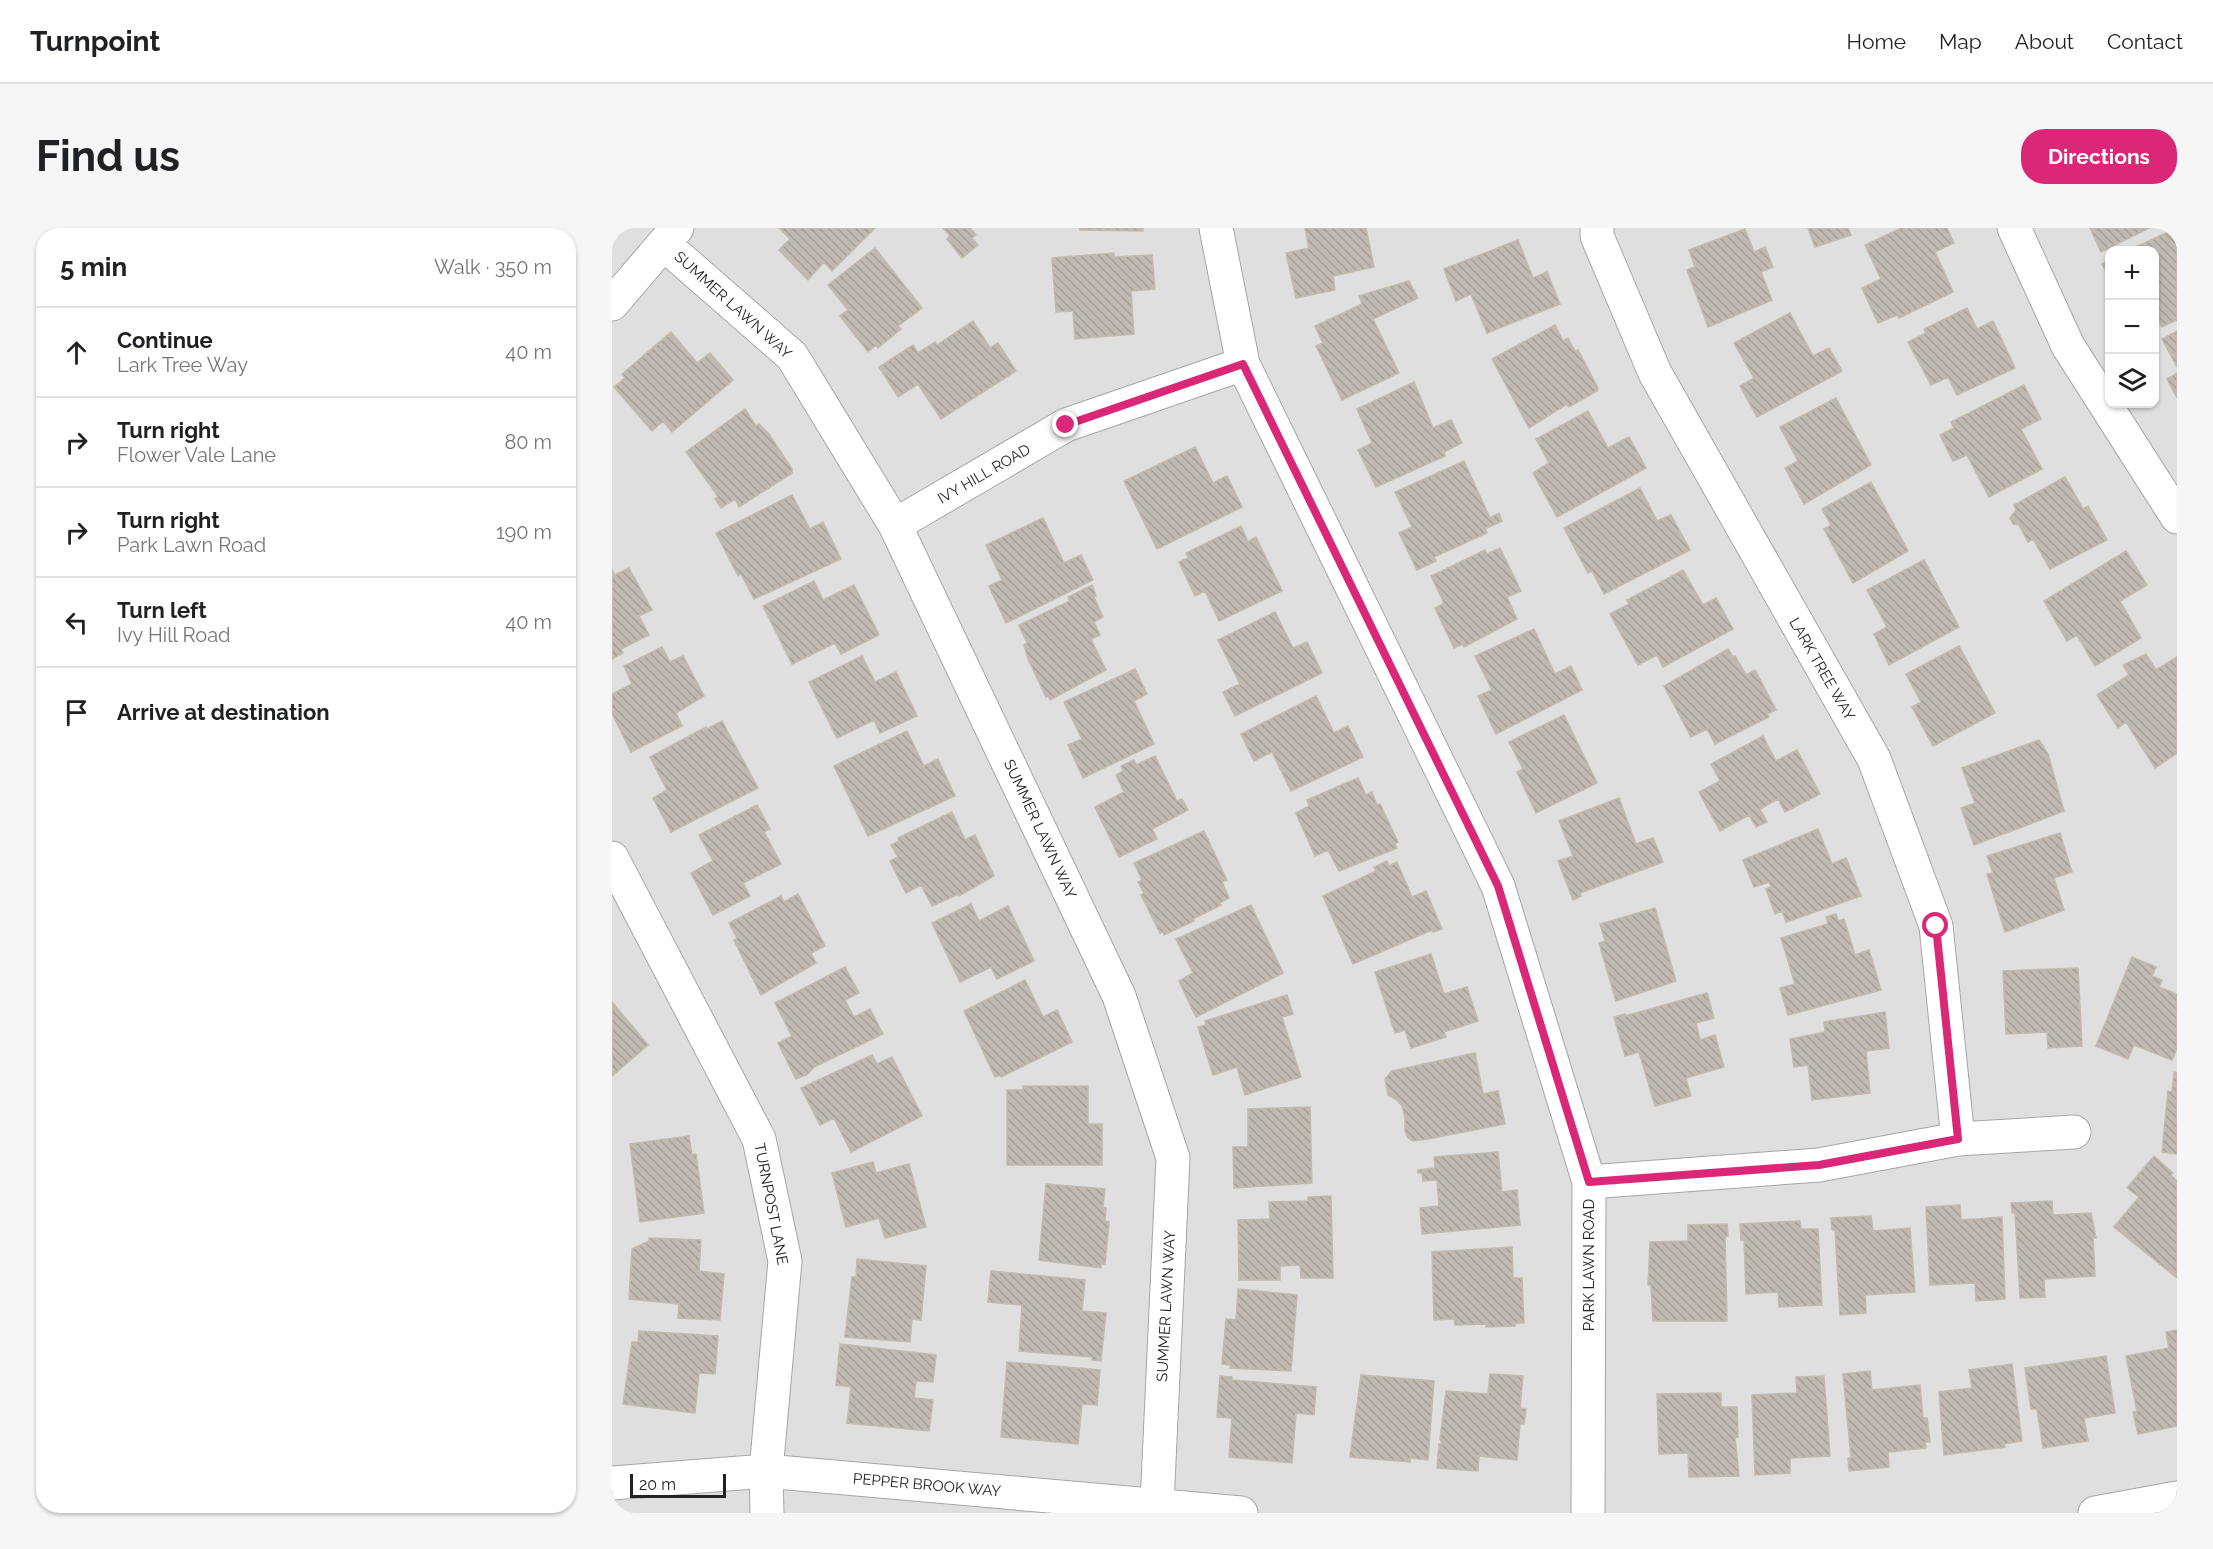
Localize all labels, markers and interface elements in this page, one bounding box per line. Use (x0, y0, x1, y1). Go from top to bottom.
text: Turnpoint (30, 25, 160, 58)
text: Home (1847, 29, 1906, 54)
text: Map (1939, 29, 1982, 54)
text: About (2015, 29, 2074, 54)
text: Contact (2107, 29, 2183, 54)
button: Directions (2021, 129, 2177, 184)
text: Find us (36, 132, 180, 181)
map controls (2105, 246, 2159, 408)
button: + (2105, 246, 2159, 300)
street label: SUMMER LAWN WAY (671, 248, 796, 363)
text: 5 min (60, 252, 127, 282)
text: Walk · 350 m (434, 255, 552, 279)
button: − (2105, 300, 2159, 354)
text: Continue (117, 327, 213, 353)
icon: ahead (60, 336, 93, 369)
text: 40 m (505, 340, 552, 364)
text: Lark Tree Way (117, 353, 248, 377)
button: layers (2105, 354, 2159, 408)
route end (1052, 411, 1078, 437)
text: Turn right (117, 417, 220, 443)
icon: right (60, 426, 93, 459)
text: 80 m (504, 430, 552, 454)
street label: IVY HILL ROAD (934, 440, 1034, 508)
text: Flower Vale Lane (117, 443, 276, 467)
text: Turn right (117, 507, 220, 533)
icon: right (60, 516, 93, 549)
text: 190 m (496, 520, 552, 544)
text: Park Lawn Road (117, 533, 266, 557)
text: Turn left (117, 597, 207, 623)
icon: left (60, 606, 93, 639)
text: 40 m (505, 610, 552, 634)
street label: LARK TREE WAY (1785, 614, 1859, 724)
text: Ivy Hill Road (117, 623, 231, 647)
icon: arrive (60, 696, 93, 729)
text: Arrive at destination (117, 699, 330, 725)
street label: SUMMER LAWN WAY (1000, 757, 1080, 902)
route start (1922, 912, 1948, 938)
street label: TURNPOST LANE (750, 1142, 792, 1266)
street label: PARK LAWN ROAD (1580, 1199, 1598, 1331)
street label: SUMMER LAWN WAY (1153, 1230, 1179, 1382)
street label: PEPPER BROOK WAY (852, 1470, 1002, 1500)
scale bar (630, 1471, 726, 1498)
text: 20 m (639, 1475, 676, 1494)

